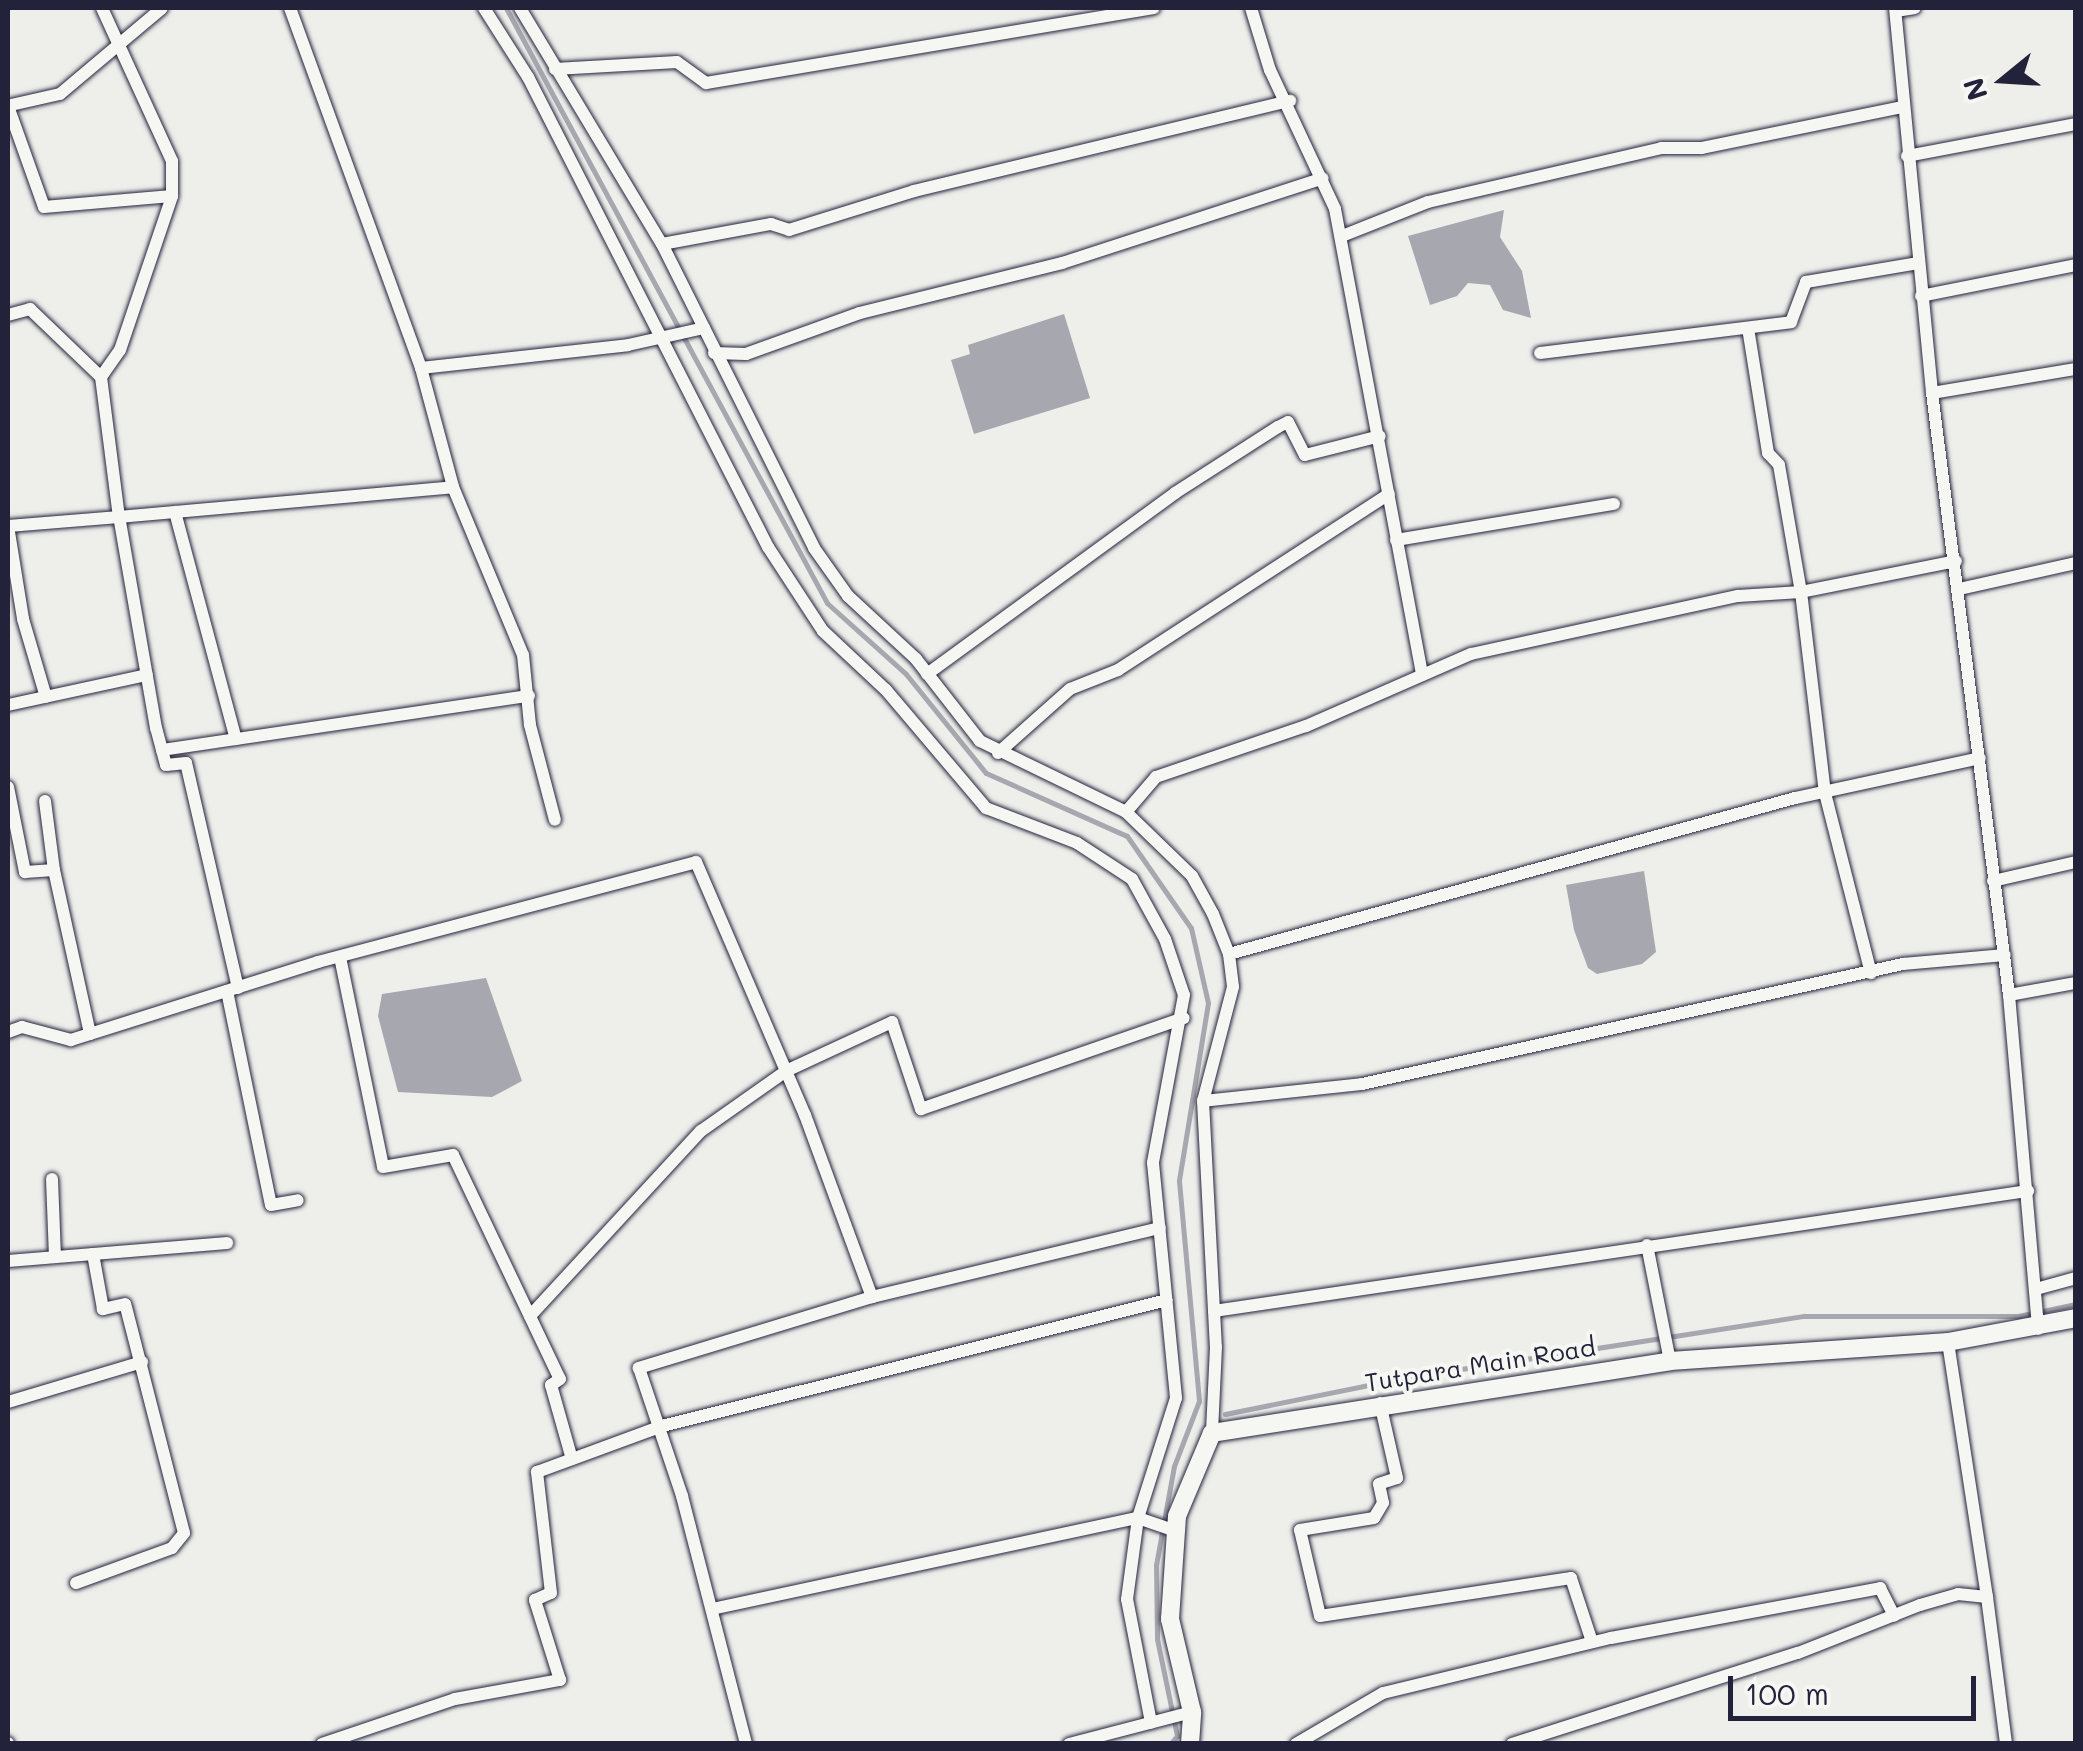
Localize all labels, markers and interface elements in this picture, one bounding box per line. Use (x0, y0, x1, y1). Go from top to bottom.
north arrow (1953, 30, 2053, 130)
text: N (1954, 74, 1995, 105)
street label: Tutpara Main Road (1363, 1331, 1597, 1397)
scale bar (1733, 1656, 1980, 1718)
text: 100 m (1745, 1673, 1829, 1713)

